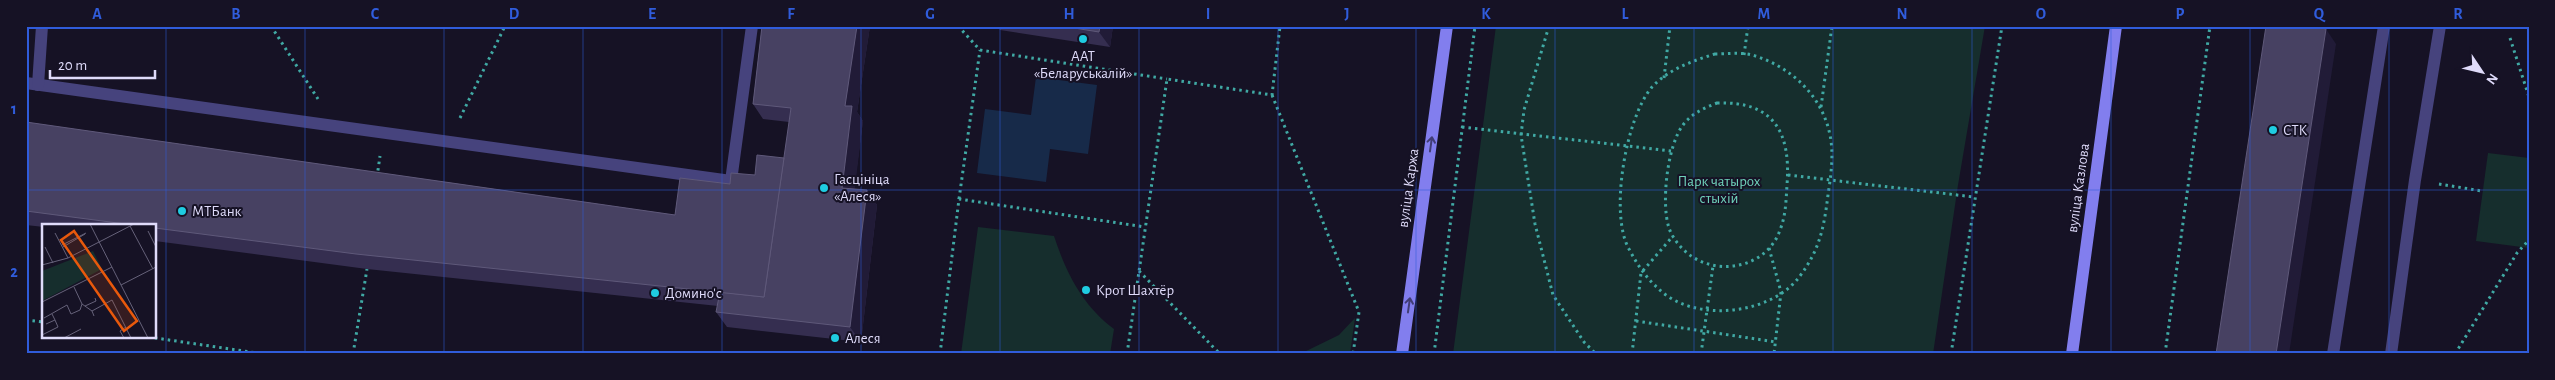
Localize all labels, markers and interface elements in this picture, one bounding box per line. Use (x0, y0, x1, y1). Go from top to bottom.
text: A (92, 6, 102, 22)
text: B (231, 6, 241, 22)
text: C (371, 6, 380, 22)
text: D (509, 6, 520, 22)
text: E (648, 6, 656, 22)
text: F (787, 6, 795, 22)
text: G (925, 6, 935, 22)
text: H (1063, 6, 1075, 22)
text: I (1206, 6, 1210, 22)
text: J (1344, 6, 1350, 22)
text: K (1481, 6, 1491, 22)
text: L (1622, 6, 1629, 22)
text: M (1758, 6, 1770, 22)
text: N (1896, 6, 1908, 22)
text: O (2036, 6, 2046, 22)
text: P (2176, 6, 2185, 22)
text: Q (2314, 6, 2326, 23)
text: R (2453, 6, 2463, 22)
marker: ААТ «Беларуськалій» (1077, 33, 1089, 45)
scale bar (50, 48, 155, 80)
north arrow (2458, 48, 2508, 98)
place label: ААТ «Беларуськалій» (1034, 49, 1132, 81)
text: 20 m (58, 58, 87, 73)
text: N (2483, 71, 2500, 87)
text: 1 (11, 101, 17, 117)
place label: СТК (2283, 123, 2307, 138)
marker: СТК (2267, 124, 2279, 136)
one-way arrow (1426, 137, 1436, 153)
street label: вуліца Казлова (2065, 142, 2092, 234)
street label: вуліца Каржа (1396, 147, 1421, 229)
place label: Гасцініца «Алеся» (834, 172, 890, 204)
park label: Парк чатырох стыхій (1678, 174, 1761, 206)
marker: Гасцініца «Алеся» (818, 182, 830, 194)
place label: МТБанк (192, 204, 242, 219)
marker: МТБанк (176, 205, 188, 217)
inset map (42, 224, 156, 338)
text: 2 (10, 264, 18, 280)
place label: Крот Шахтёр (1096, 283, 1174, 298)
marker: Крот Шахтёр (1080, 284, 1092, 296)
place label: Домино'c (665, 286, 722, 301)
marker: Домино'c (649, 287, 661, 299)
one-way arrow (1404, 298, 1414, 314)
place label: Алеся (845, 331, 881, 346)
marker: Алеся (829, 332, 841, 344)

